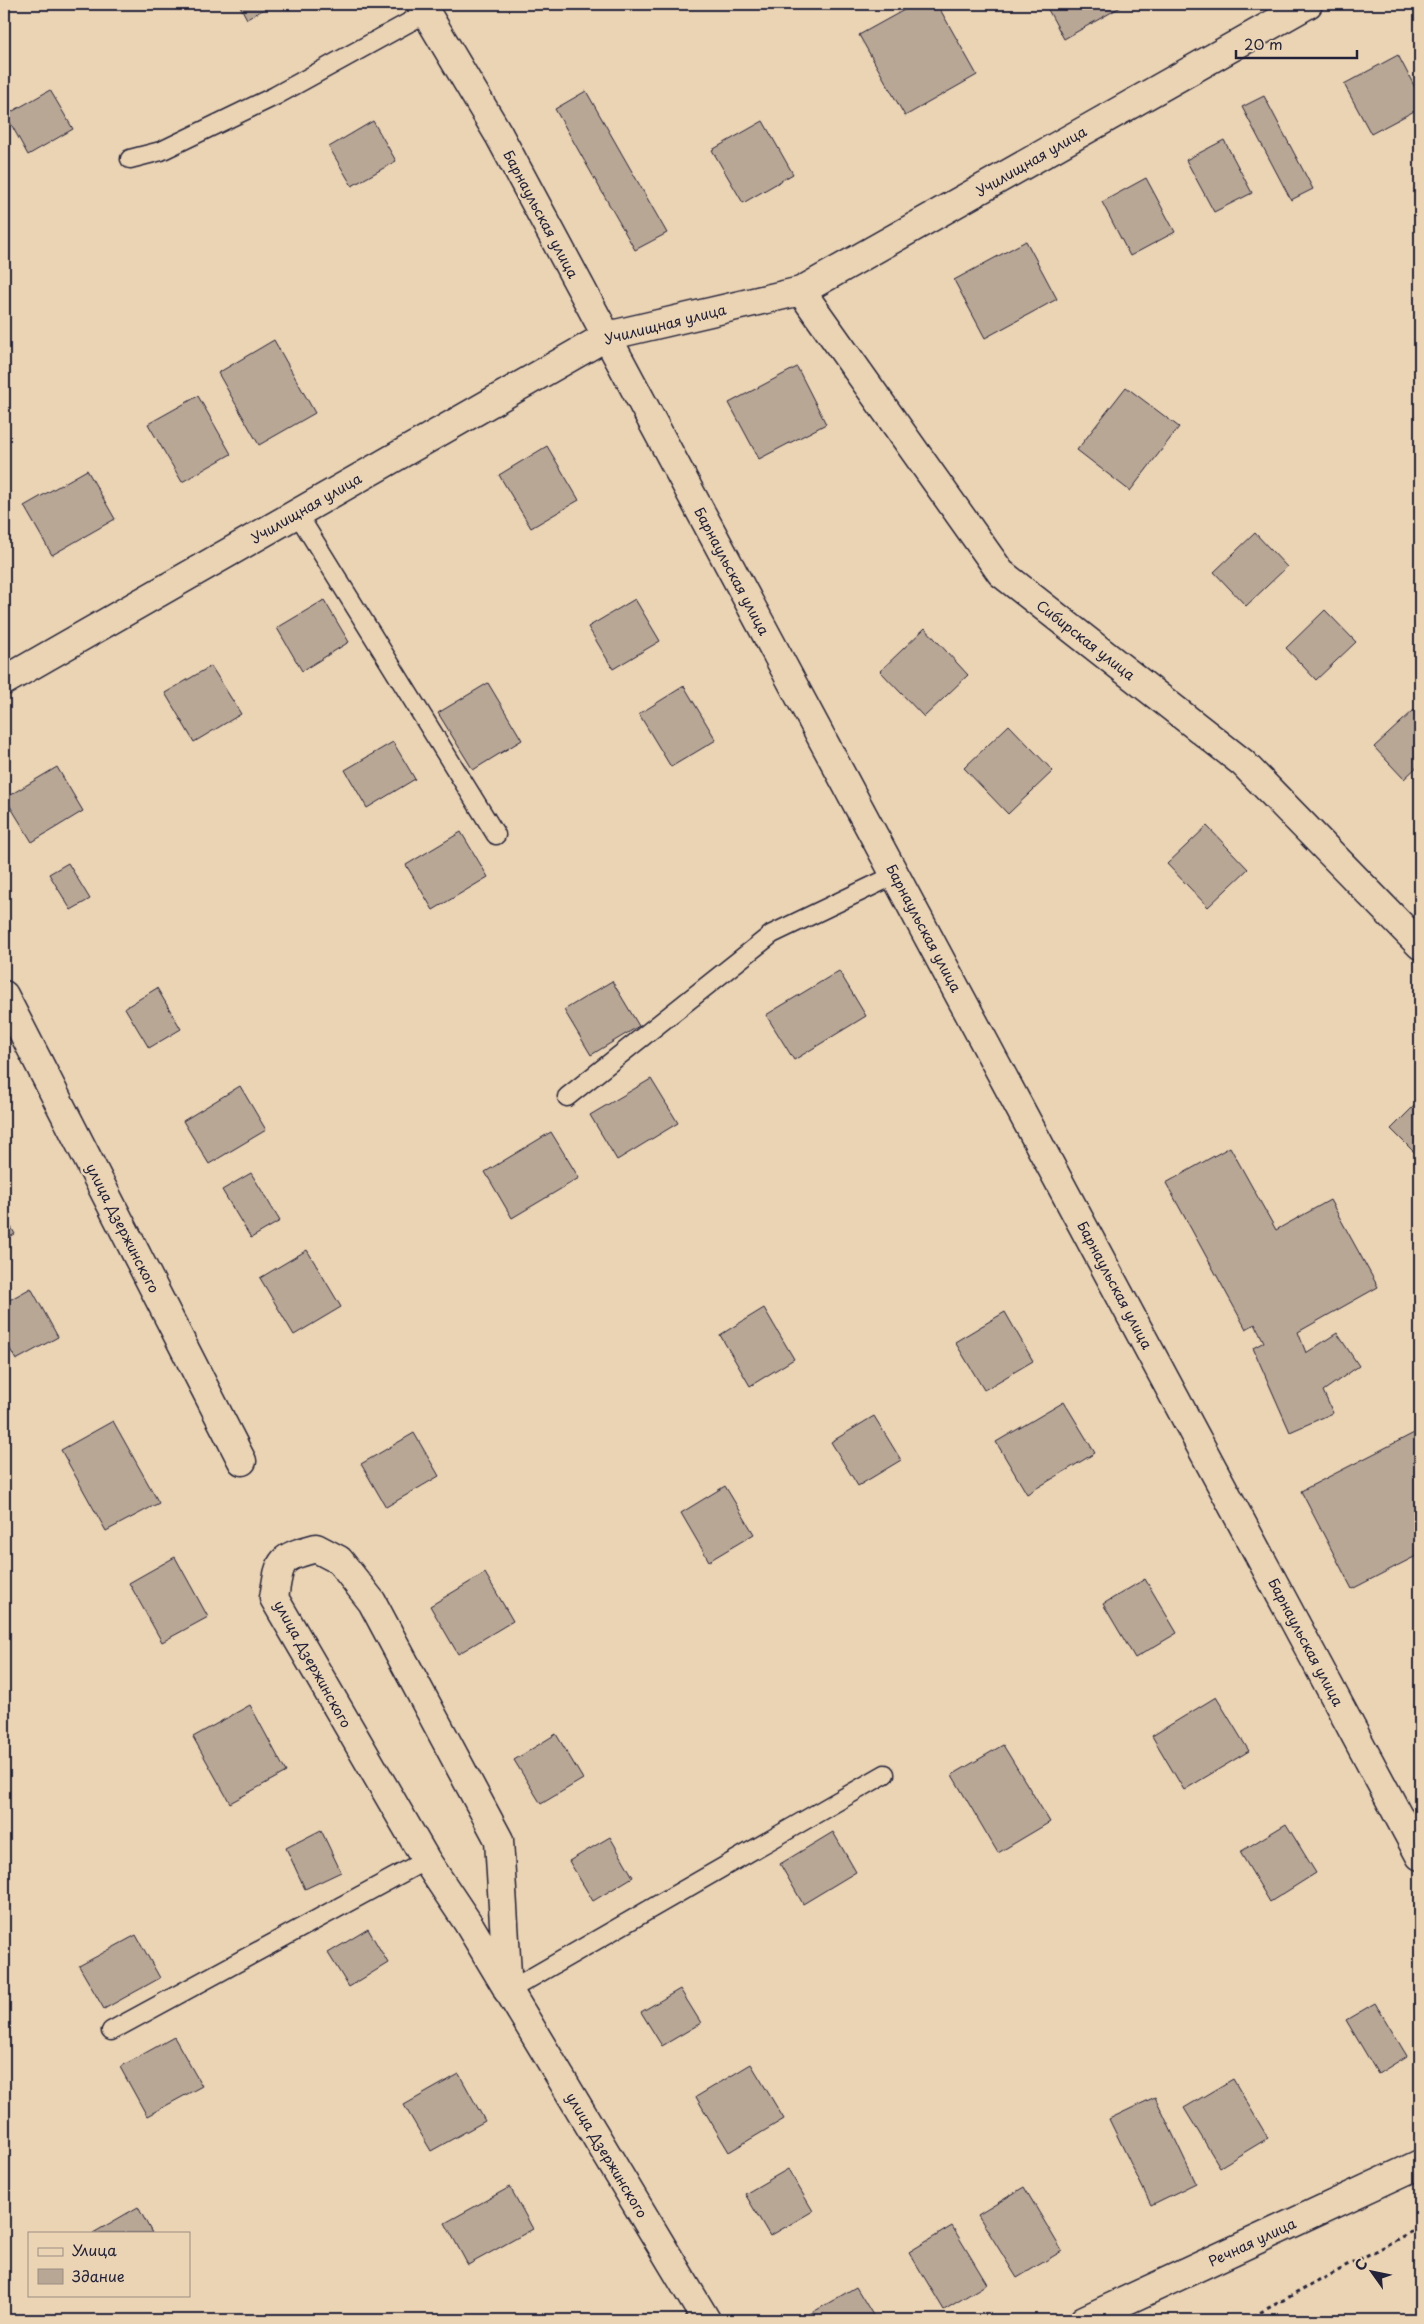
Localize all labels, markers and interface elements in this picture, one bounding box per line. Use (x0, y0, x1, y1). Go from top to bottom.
scale bar (1236, 28, 1358, 60)
text: 20 m (1244, 32, 1283, 55)
street label: Училищная улица (972, 121, 1091, 201)
street label: Барнаульская улица (498, 146, 584, 282)
street label: Училищная улица (602, 299, 728, 349)
street label: Училищная улица (247, 468, 366, 548)
street label: Барнаульская улица (689, 503, 775, 639)
street label: Сибирская улица (1032, 595, 1140, 685)
street label: Барнаульская улица (881, 860, 967, 996)
street label: улица Дзержинского (81, 1159, 165, 1297)
street label: Барнаульская улица (1072, 1217, 1158, 1353)
street label: Барнаульская улица (1263, 1574, 1349, 1710)
street label: улица Дзержинского (269, 1596, 357, 1732)
street label: улица Дзержинского (561, 2088, 653, 2222)
street label: Речная улица (1205, 2212, 1299, 2271)
legend (28, 2232, 190, 2296)
text: Улица (72, 2238, 117, 2261)
north arrow (1346, 2246, 1396, 2296)
text: С (1349, 2255, 1372, 2275)
text: Здание (72, 2264, 125, 2287)

